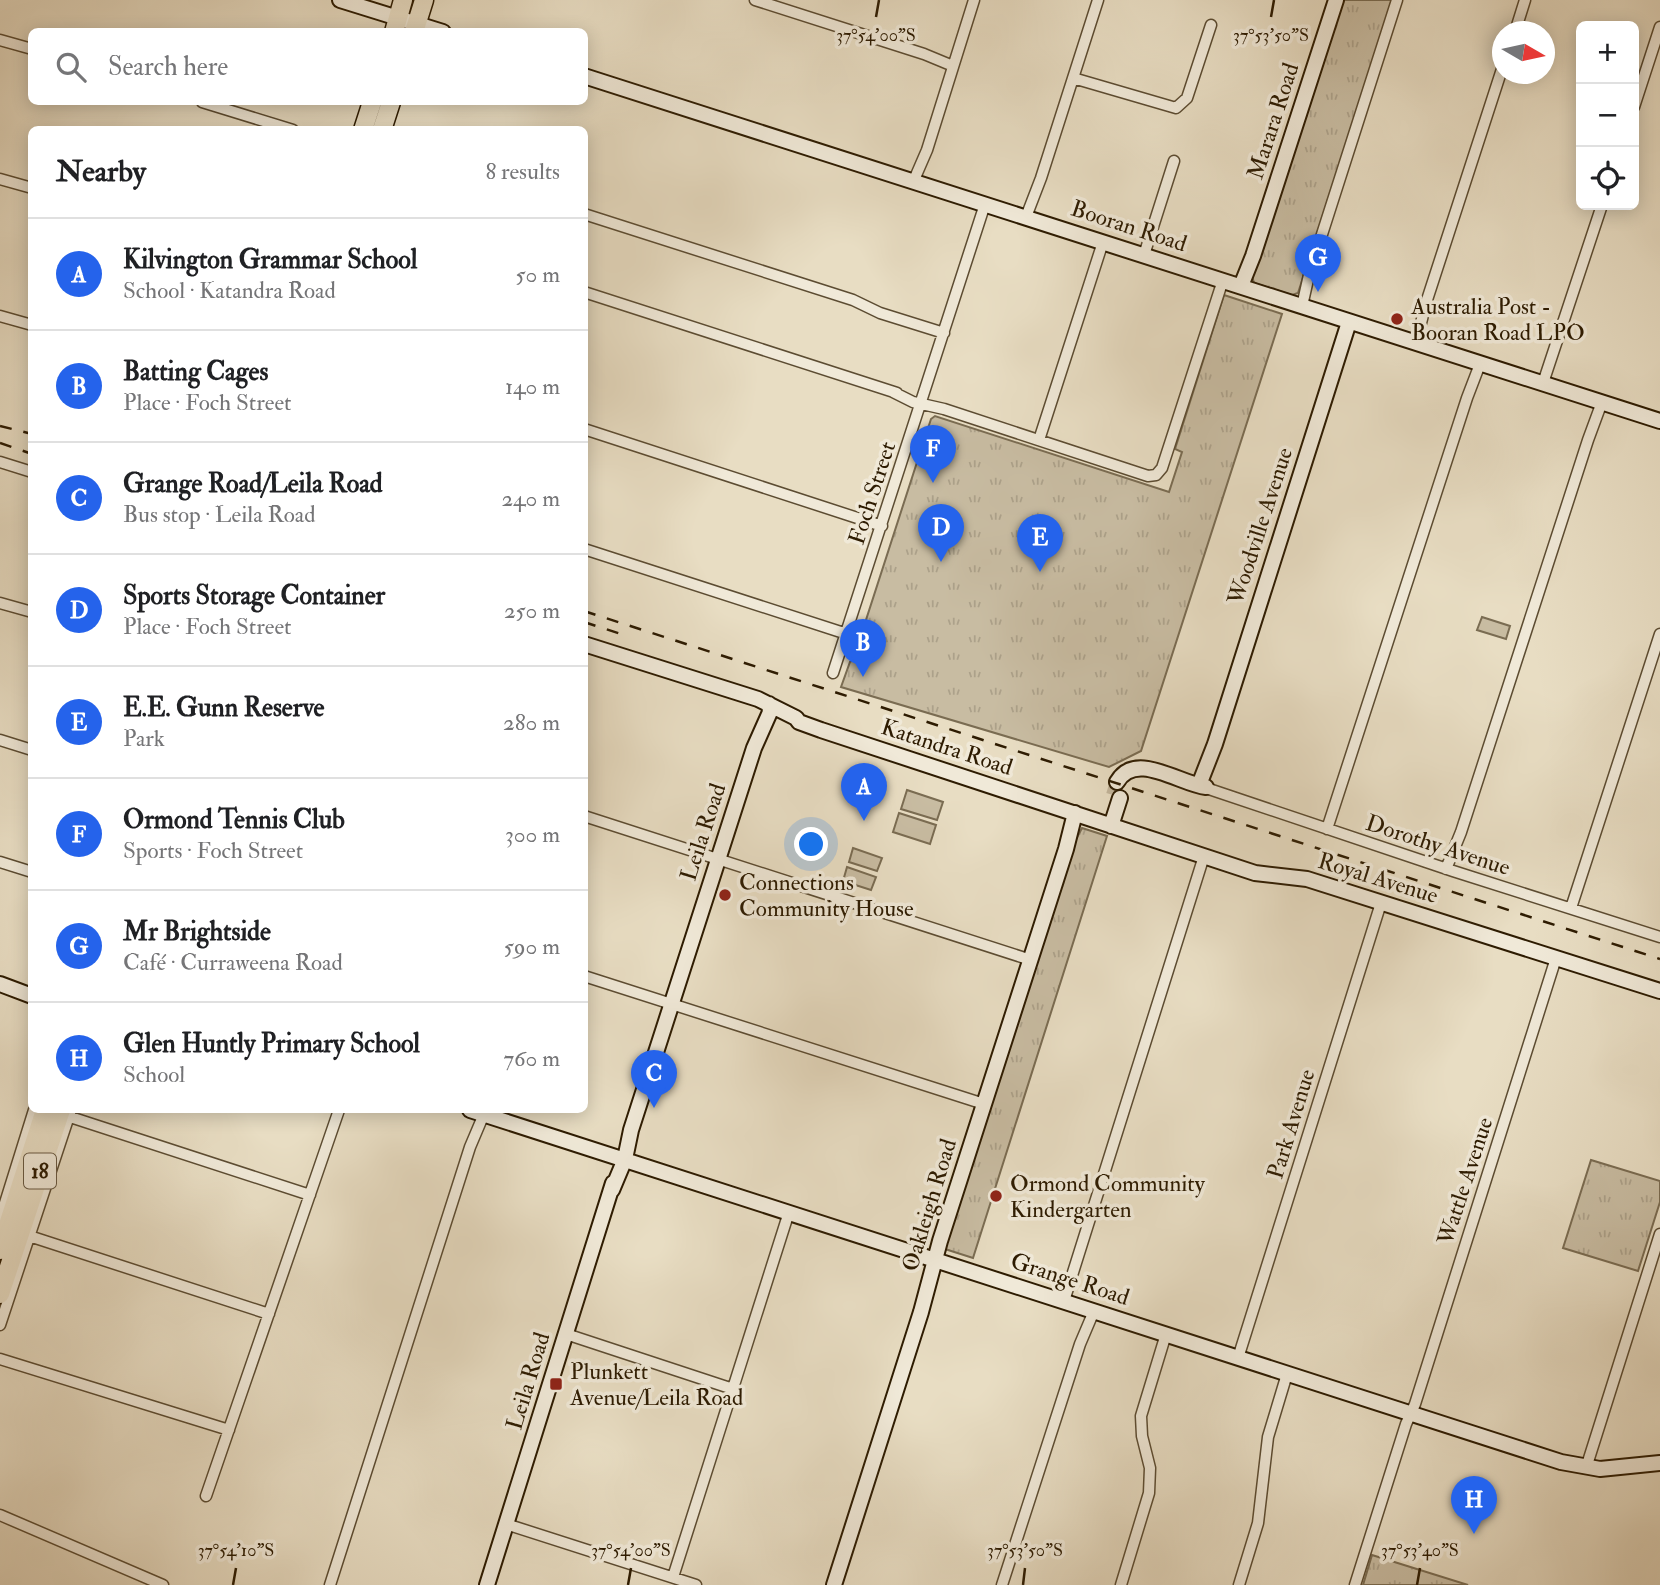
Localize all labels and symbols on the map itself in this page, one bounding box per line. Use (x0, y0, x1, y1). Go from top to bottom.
north arrow (1492, 21, 1555, 84)
text: 37°54'00"S (836, 24, 916, 47)
text: 37°53'50"S (1233, 24, 1309, 47)
street label: Marara Road (1241, 59, 1305, 183)
street label: Booran Road (1067, 194, 1191, 258)
pin: G (1295, 234, 1341, 292)
place label: Australia Post - Booran Road LPO (1410, 292, 1585, 347)
marker: Australia Post - Booran Road LPO (1389, 311, 1405, 327)
pin: F (910, 425, 956, 483)
street label: Foch Street (842, 438, 902, 548)
street label: Woodville Avenue (1221, 443, 1299, 609)
pin: D (918, 504, 964, 562)
pin: E (1017, 514, 1063, 572)
pin: B (840, 619, 886, 677)
street label: Katandra Road (878, 712, 1016, 782)
pin: A (841, 763, 887, 821)
street label: Leila Road (674, 780, 732, 884)
street label: Dorothy Avenue (1362, 808, 1514, 882)
your location (794, 827, 828, 861)
street label: Royal Avenue (1314, 846, 1442, 910)
place label: Connections Community House (739, 868, 914, 923)
marker: Connections Community House (717, 887, 733, 903)
pin: C (631, 1050, 677, 1108)
street label: Park Avenue (1261, 1065, 1322, 1182)
street label: Wattle Avenue (1430, 1113, 1499, 1249)
street label: Oakleigh Road (895, 1135, 963, 1275)
road number: 18 (24, 1154, 56, 1188)
place label: Ormond Community Kindergarten (1010, 1169, 1206, 1224)
marker: Ormond Community Kindergarten (988, 1188, 1004, 1204)
street label: Grange Road (1007, 1246, 1133, 1312)
street label: Leila Road (499, 1329, 557, 1433)
place label: Plunkett Avenue/Leila Road (569, 1357, 743, 1412)
marker: Plunkett Avenue/Leila Road (548, 1376, 564, 1392)
pin: H (1451, 1476, 1497, 1534)
text: 37°54'10"S (198, 1539, 274, 1562)
text: 37°54'00"S (591, 1539, 671, 1562)
text: 37°53'50"S (987, 1539, 1063, 1562)
text: 37°53'40"S (1381, 1539, 1459, 1562)

